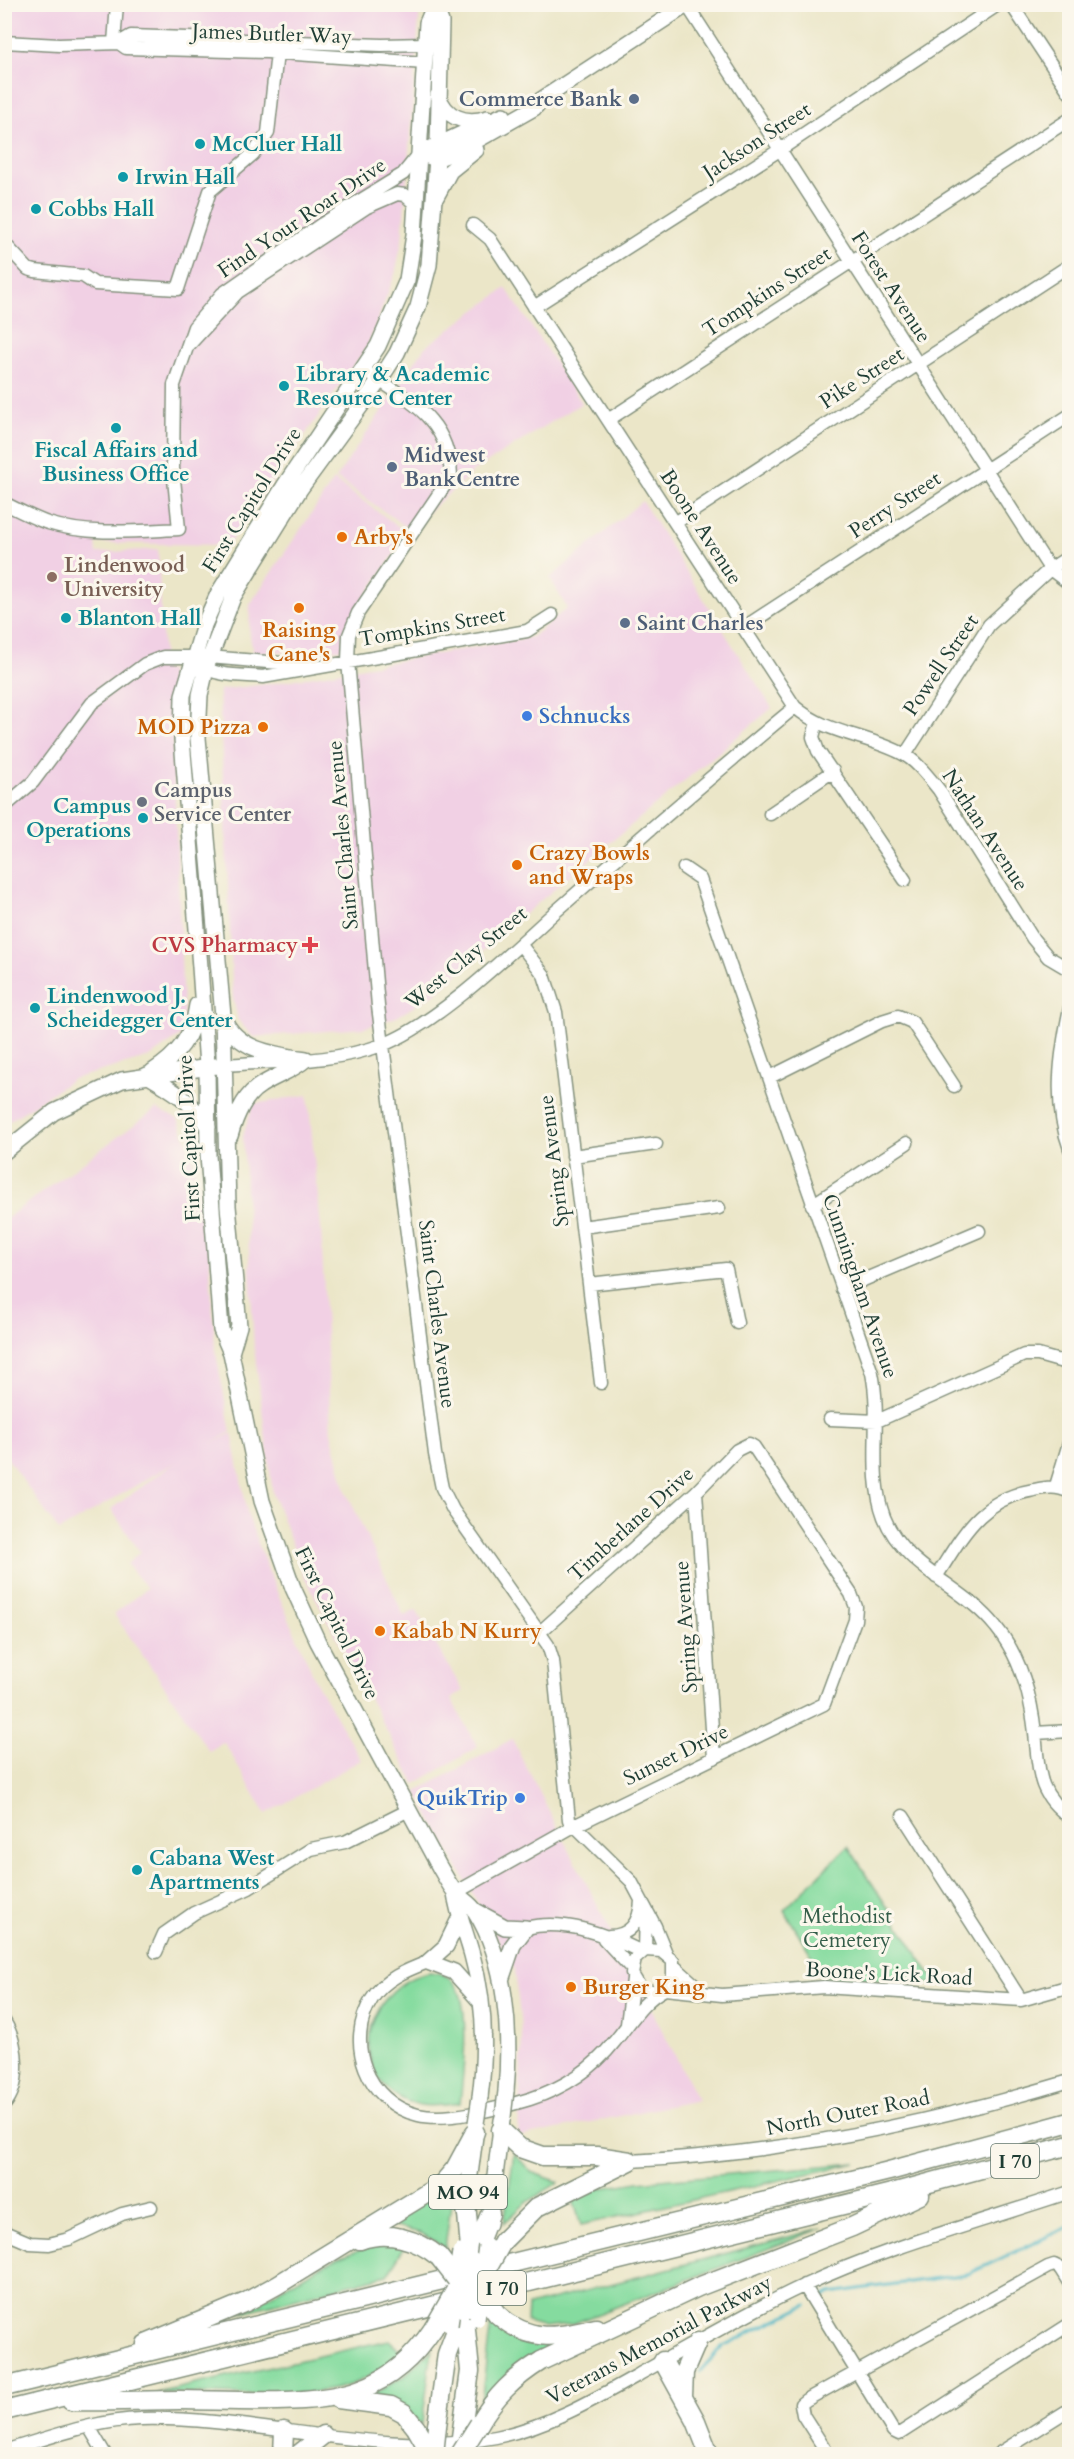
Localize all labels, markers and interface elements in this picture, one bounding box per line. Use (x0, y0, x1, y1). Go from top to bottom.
street label: James Butler Way (188, 17, 353, 51)
place label: Commerce Bank (459, 85, 622, 114)
marker: Commerce Bank (627, 92, 641, 106)
street label: Jackson Street (695, 95, 817, 188)
place label: McCluer Hall (212, 130, 342, 159)
marker: McCluer Hall (193, 137, 207, 151)
street label: Find Your Roar Drive (212, 151, 392, 285)
place label: Irwin Hall (135, 163, 235, 192)
marker: Irwin Hall (116, 170, 130, 184)
place label: Cobbs Hall (48, 195, 154, 224)
marker: Cobbs Hall (29, 202, 43, 216)
street label: Forest Avenue (844, 225, 938, 349)
street label: Tompkins Street (697, 239, 837, 344)
street label: Pike Street (814, 340, 910, 416)
place label: Library & Academic Resource Center (296, 360, 490, 413)
marker: Library & Academic Resource Center (277, 379, 291, 393)
marker: Fiscal Affairs and Business Office (109, 421, 123, 435)
street label: First Capitol Drive (196, 422, 308, 578)
place label: Fiscal Affairs and Business Office (34, 436, 198, 489)
place label: Midwest BankCentre (404, 441, 520, 494)
marker: Midwest BankCentre (385, 460, 399, 474)
street label: Boone Avenue (653, 464, 749, 590)
street label: Perry Street (843, 464, 947, 546)
place label: Arby's (354, 523, 413, 552)
marker: Arby's (335, 530, 349, 544)
place label: Lindenwood University (64, 551, 185, 604)
marker: Lindenwood University (45, 570, 59, 584)
street label: Tompkins Street (357, 600, 508, 654)
marker: Raising Cane's (292, 601, 306, 615)
place label: Blanton Hall (78, 604, 202, 633)
street label: Powell Street (896, 608, 986, 722)
place label: Saint Charles (637, 609, 764, 638)
marker: Blanton Hall (59, 611, 73, 625)
place label: Raising Cane's (262, 616, 336, 669)
marker: Saint Charles (618, 616, 632, 630)
place label: Schnucks (539, 702, 630, 731)
marker: Schnucks (520, 709, 534, 723)
place label: MOD Pizza (137, 713, 252, 742)
marker: MOD Pizza (256, 720, 270, 734)
street label: Saint Charles Avenue (320, 739, 366, 931)
street label: Nathan Avenue (935, 763, 1035, 897)
place label: Campus Service Center (154, 776, 292, 829)
place label: Campus Operations (26, 792, 131, 845)
marker: Campus Service Center (135, 795, 149, 809)
marker: Campus Operations (136, 811, 150, 825)
place label: Crazy Bowls and Wraps (529, 839, 650, 892)
marker: Crazy Bowls and Wraps (510, 858, 524, 872)
street label: West Clay Street (398, 899, 534, 1017)
place label: CVS Pharmacy (151, 931, 298, 960)
marker: CVS Pharmacy (303, 938, 317, 952)
place label: Lindenwood J. Scheidegger Center (47, 982, 233, 1035)
marker: Lindenwood J. Scheidegger Center (28, 1001, 42, 1015)
street label: First Capitol Drive (170, 1054, 208, 1222)
street label: Spring Avenue (532, 1093, 576, 1229)
street label: Cunningham Avenue (815, 1190, 905, 1382)
street label: Saint Charles Avenue (411, 1218, 463, 1410)
street label: Timberlane Drive (562, 1460, 700, 1588)
street label: First Capitol Drive (287, 1542, 387, 1704)
street label: Spring Avenue (667, 1560, 705, 1694)
place label: Kabab N Kurry (392, 1617, 542, 1646)
marker: Kabab N Kurry (373, 1624, 387, 1638)
street label: Sunset Drive (619, 1717, 733, 1793)
place label: QuikTrip (417, 1784, 508, 1813)
marker: QuikTrip (513, 1791, 527, 1805)
place label: Cabana West Apartments (149, 1844, 275, 1897)
marker: Cabana West Apartments (130, 1863, 144, 1877)
park label: Methodist Cemetery (802, 1902, 892, 1955)
street label: Boone's Lick Road (805, 1955, 973, 1993)
place label: Burger King (583, 1973, 705, 2002)
marker: Burger King (564, 1980, 578, 1994)
street label: North Outer Road (764, 2083, 932, 2143)
road number: I 70 (991, 2144, 1039, 2178)
road number: MO 94 (429, 2175, 507, 2209)
street label: Veterans Memorial Parkway (541, 2268, 777, 2412)
road number: I 70 (478, 2271, 526, 2305)

